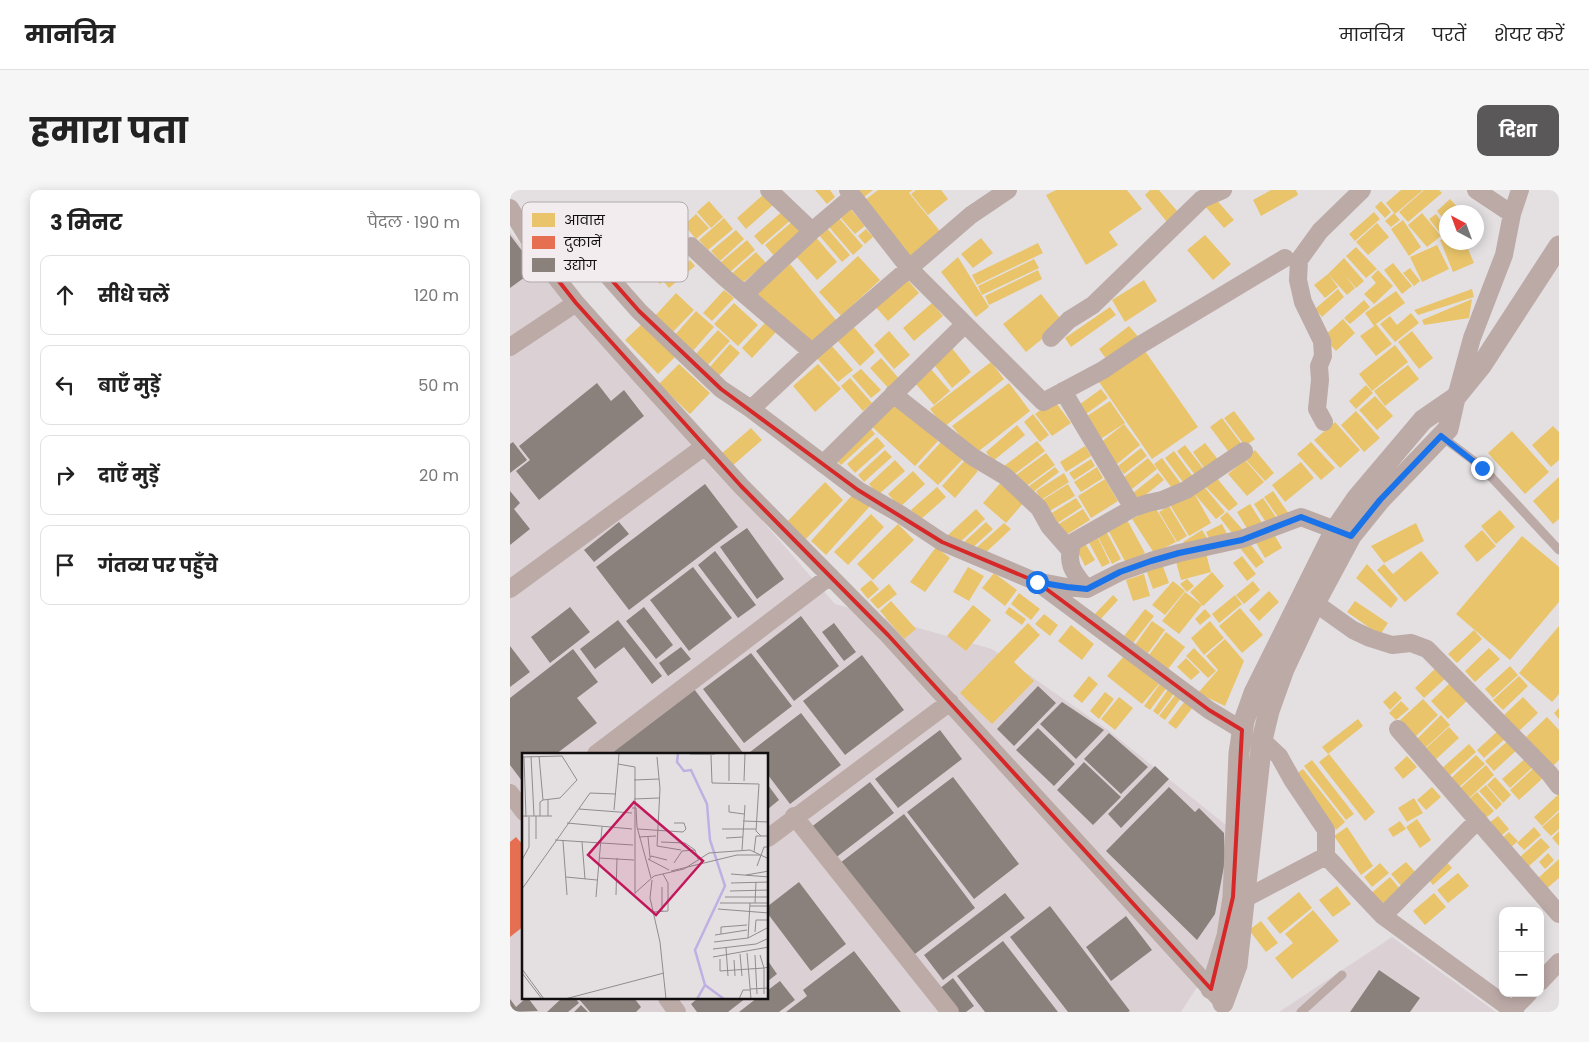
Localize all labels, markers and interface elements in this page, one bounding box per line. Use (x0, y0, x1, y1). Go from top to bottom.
text: मानचित्र (25, 18, 115, 51)
text: मानचित्र (1339, 22, 1404, 47)
text: परतें (1432, 22, 1466, 47)
text: शेयर करें (1494, 22, 1564, 47)
button: दिशा (1477, 105, 1559, 156)
text: हमारा पता (30, 106, 188, 155)
legend (522, 202, 688, 282)
north arrow (1439, 205, 1484, 250)
text: 3 मिनट (50, 208, 122, 237)
text: आवास (564, 210, 605, 230)
text: पैदल · 190 m (367, 211, 460, 234)
text: दुकानें (563, 232, 603, 252)
text: उद्योग (563, 255, 597, 275)
icon: ahead (51, 281, 79, 309)
text: सीधे चलें (98, 282, 169, 309)
text: 120 m (414, 284, 459, 307)
icon: left (51, 371, 79, 399)
text: बाएँ मुड़ें (98, 372, 160, 399)
text: 50 m (418, 374, 459, 397)
route end (1471, 457, 1494, 480)
icon: right (51, 461, 79, 489)
text: दाएँ मुड़ें (98, 462, 159, 489)
text: 20 m (419, 464, 459, 487)
icon: arrive (51, 551, 79, 579)
text: गंतव्य पर पहुँचे (98, 552, 218, 579)
route start (1026, 571, 1049, 594)
inset map (522, 753, 769, 1000)
map controls (1499, 907, 1544, 997)
button: + (1499, 907, 1544, 952)
button: − (1499, 952, 1544, 997)

